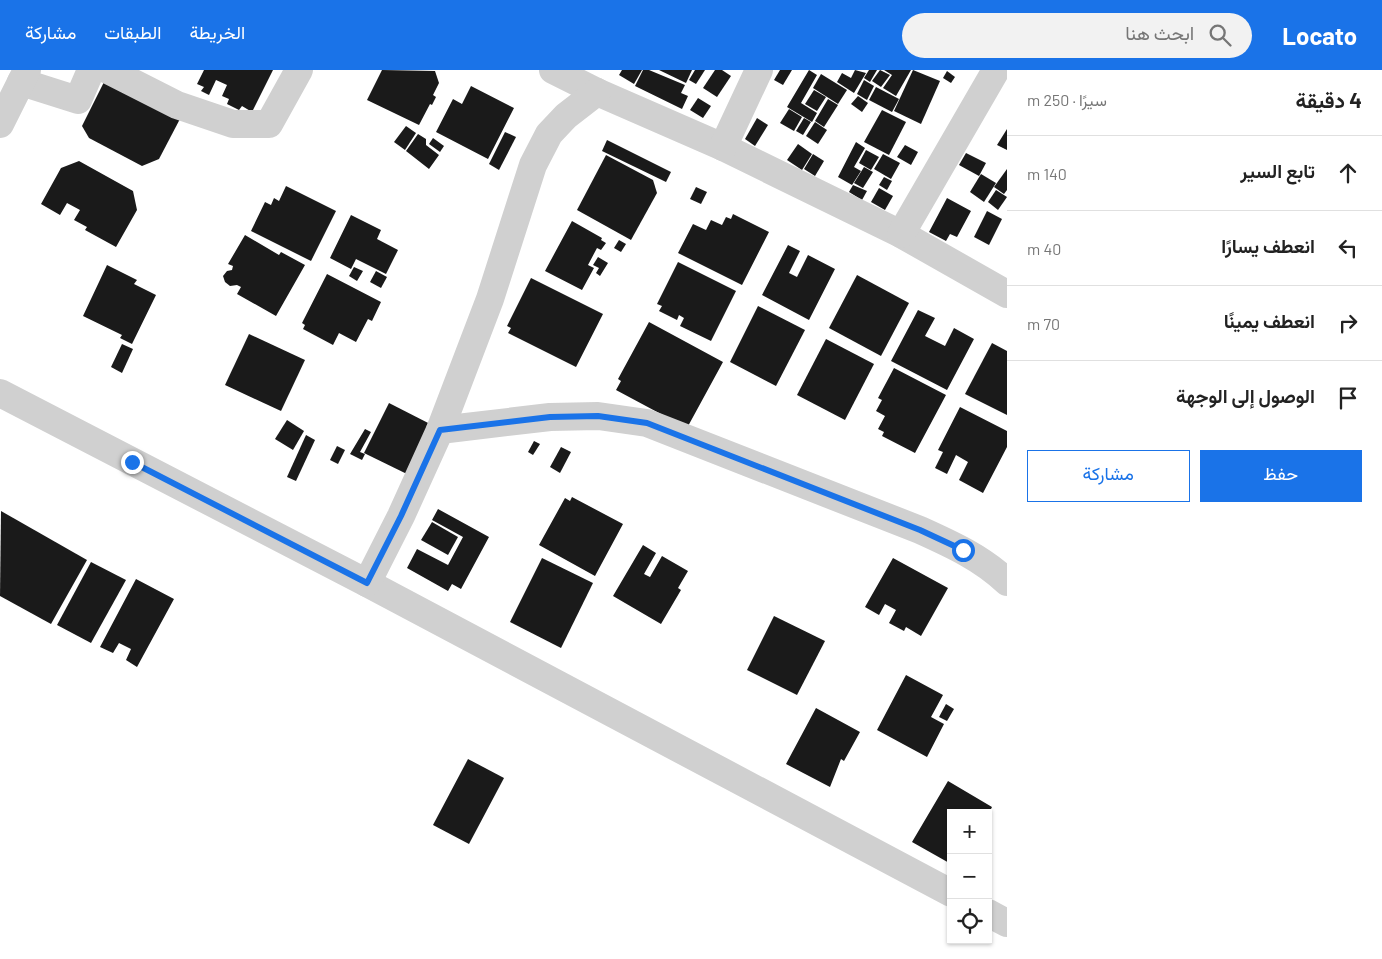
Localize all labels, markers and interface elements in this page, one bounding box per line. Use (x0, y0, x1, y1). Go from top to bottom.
search box (902, 13, 1252, 58)
text: مشاركة (25, 21, 76, 43)
text: الطبقات (104, 21, 161, 43)
text: الخريطة (189, 21, 245, 43)
text: ابحث هنا (1125, 21, 1194, 44)
icon: search (1206, 21, 1234, 49)
text: Locato (1282, 21, 1357, 50)
text: 4 دقيقة (1296, 87, 1362, 112)
text: سيرًا · 250 m (1027, 90, 1107, 109)
text: تابع السير (1240, 159, 1315, 182)
icon: ahead (1334, 159, 1362, 187)
text: 140 m (1027, 164, 1067, 183)
text: انعطف يسارًا (1221, 234, 1315, 257)
icon: left (1334, 234, 1362, 262)
text: 40 m (1027, 239, 1061, 258)
text: انعطف يمينًا (1224, 309, 1315, 332)
icon: right (1334, 309, 1362, 337)
text: 70 m (1027, 314, 1060, 333)
text: الوصول إلى الوجهة (1176, 384, 1315, 407)
icon: arrive (1334, 384, 1362, 412)
button: مشاركة (1027, 450, 1190, 502)
button: حفظ (1200, 450, 1362, 502)
route end (121, 451, 144, 474)
route start (952, 539, 975, 562)
map controls (947, 809, 992, 944)
button: + (947, 809, 992, 854)
button: − (947, 854, 992, 899)
button: locate (947, 899, 992, 944)

